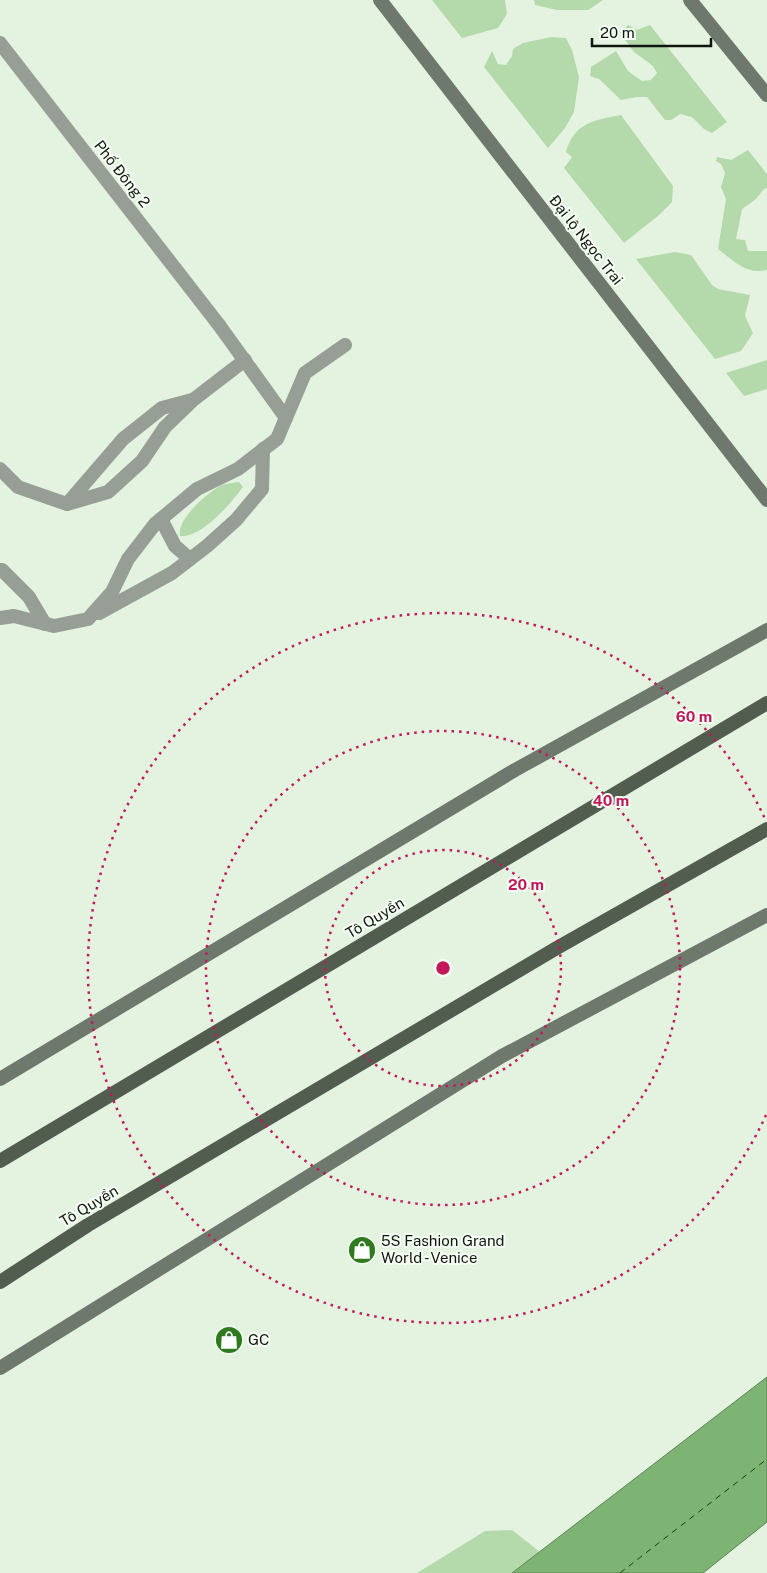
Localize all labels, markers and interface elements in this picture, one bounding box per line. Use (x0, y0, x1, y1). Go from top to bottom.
scale bar (592, 15, 711, 47)
text: 20 m (600, 24, 635, 41)
street label: Phố Đông 2 (91, 137, 154, 210)
street label: Đại lộ Ngọc Trai (546, 192, 627, 288)
text: 60 m (676, 708, 712, 725)
text: 40 m (593, 792, 629, 809)
text: 20 m (508, 876, 544, 893)
street label: Tô Quyền (343, 894, 407, 942)
centre of rings (434, 959, 452, 977)
street label: Tô Quyền (57, 1182, 121, 1230)
place label: 5S Fashion Grand World - Venice (381, 1232, 505, 1266)
shop icon: 5S Fashion Grand World - Venice (347, 1235, 377, 1265)
shop icon: GC (214, 1325, 244, 1355)
place label: GC (248, 1331, 269, 1348)

